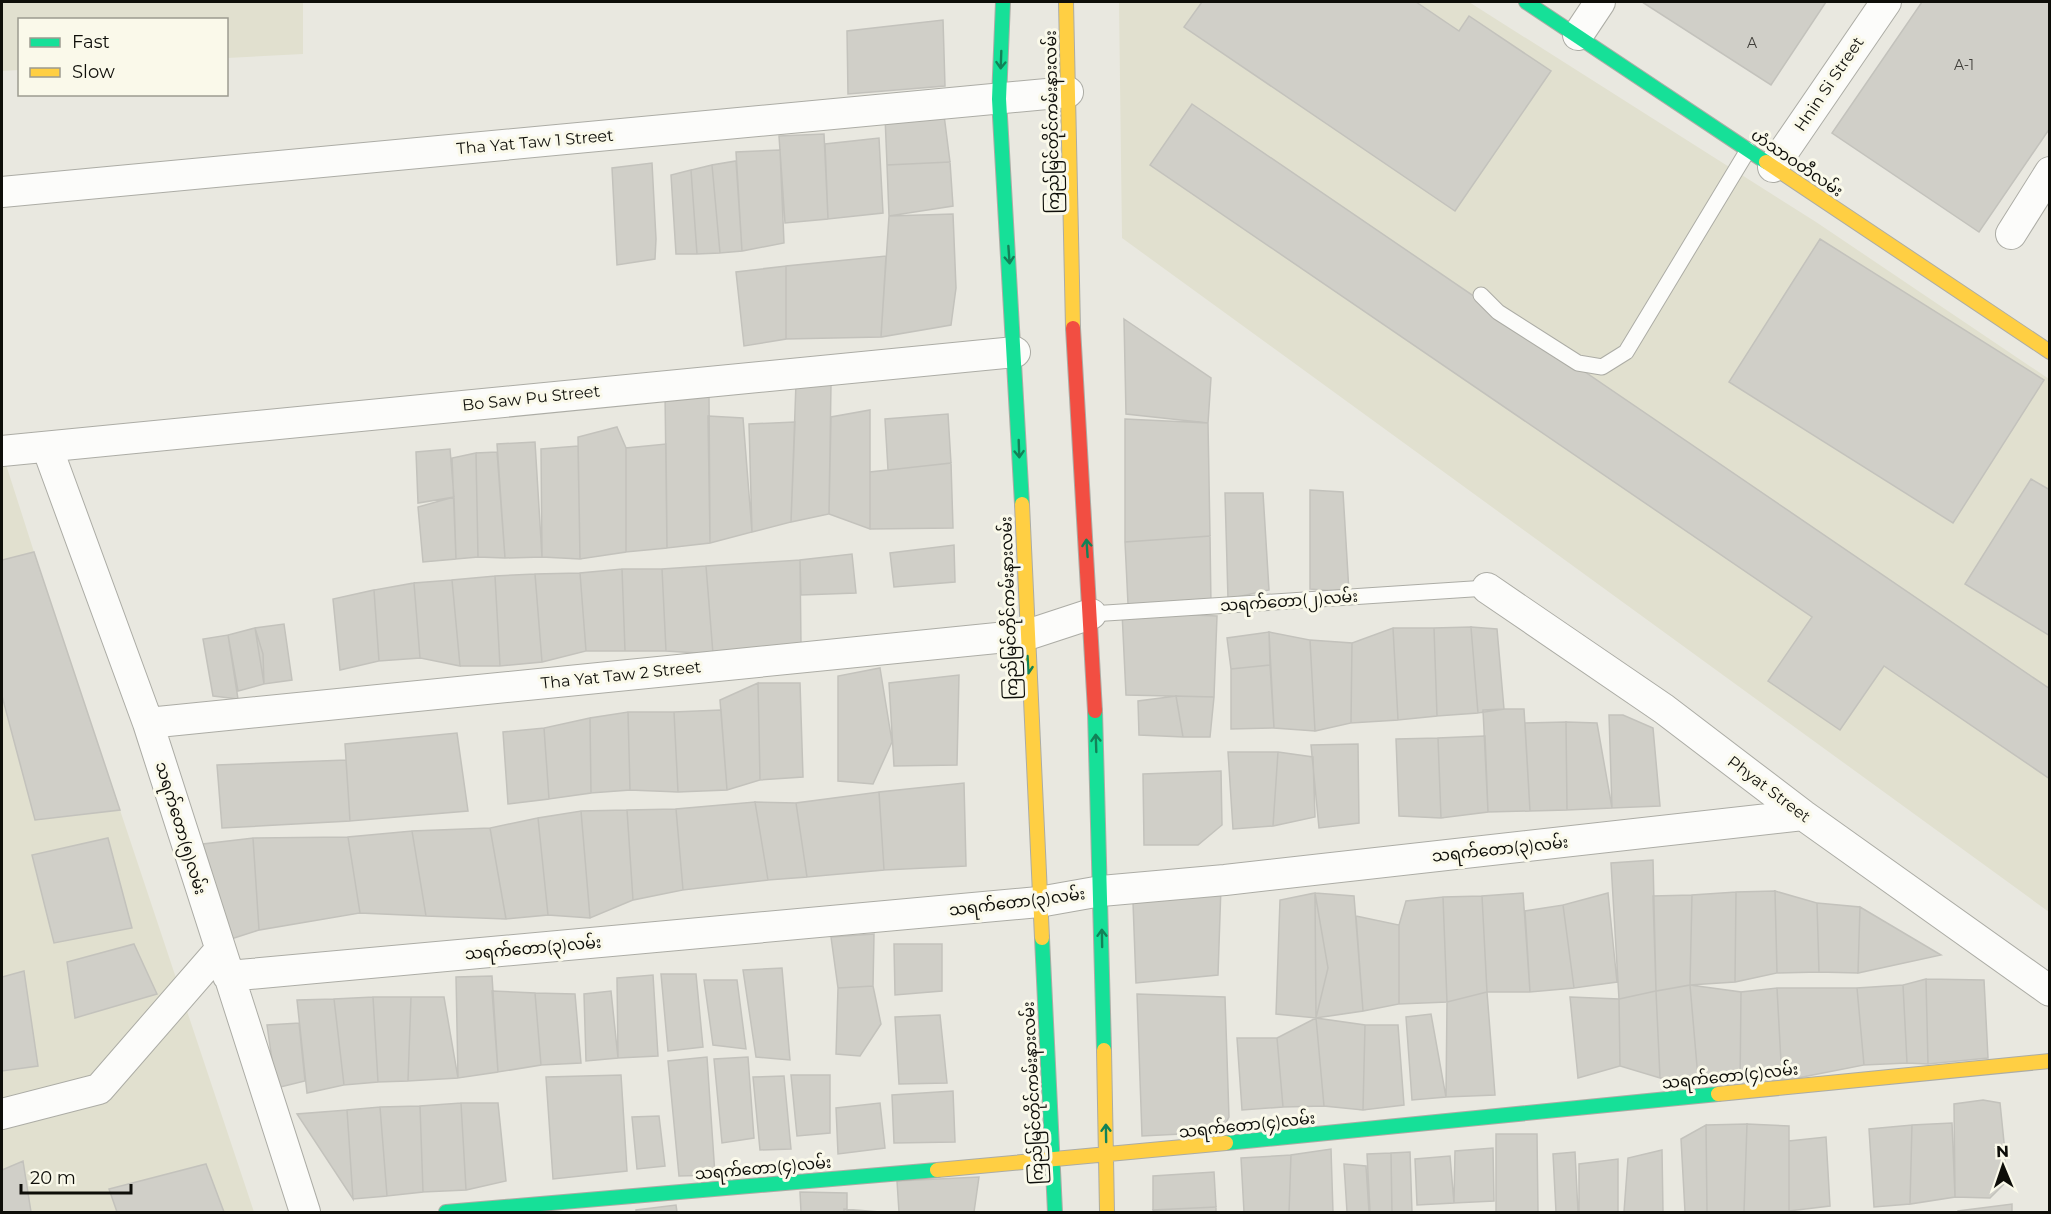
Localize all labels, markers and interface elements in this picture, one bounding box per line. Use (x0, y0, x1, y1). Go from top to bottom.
legend (18, 18, 228, 96)
street label: ကြည်မြင်တိုင်ကမ်းနားလမ်း (1039, 30, 1068, 214)
text: Fast (72, 31, 110, 53)
street label: Hnin Si Street (1790, 33, 1868, 135)
house number: A (1747, 34, 1758, 52)
one-way arrow (995, 49, 1006, 69)
house number: A-1 (1954, 56, 1974, 74)
text: Slow (72, 61, 115, 83)
street label: ဟံသာဝတီလမ်း (1748, 124, 1848, 201)
street label: Tha Yat Taw 1 Street (456, 126, 615, 158)
one-way arrow (1004, 244, 1015, 264)
street label: Bo Saw Pu Street (461, 381, 601, 415)
one-way arrow (1013, 439, 1025, 459)
street label: ကြည်မြင်တိုင်ကမ်းနားလမ်း (994, 516, 1027, 700)
one-way arrow (1081, 539, 1092, 559)
street label: သရက်တော(၂)လမ်း (1219, 585, 1359, 619)
one-way arrow (1022, 655, 1034, 675)
street label: Tha Yat Taw 2 Street (540, 657, 702, 693)
one-way arrow (1090, 734, 1101, 754)
street label: Phyat Street (1724, 752, 1815, 827)
street label: သရက်တော(၅)လမ်း (148, 759, 212, 898)
street label: သရက်တော(၃)လမ်း (1431, 830, 1570, 870)
street label: သရက်တော(၃)လမ်း (948, 882, 1087, 924)
one-way arrow (1097, 929, 1108, 949)
street label: သရက်တော(၃)လမ်း (464, 931, 602, 967)
street label: ကြည်မြင်တိုင်ကမ်းနားလမ်း (1017, 1001, 1052, 1185)
street label: သရက်တော(၄)လမ်း (1661, 1057, 1800, 1097)
street label: သရက်တော(၄)လမ်း (1178, 1106, 1317, 1146)
one-way arrow (1100, 1124, 1112, 1144)
north arrow (1973, 1136, 2033, 1196)
text: N (1996, 1142, 2009, 1161)
street label: သရက်တော(၄)လမ်း (694, 1151, 832, 1187)
scale bar (21, 1157, 130, 1195)
text: 20 m (30, 1167, 76, 1189)

